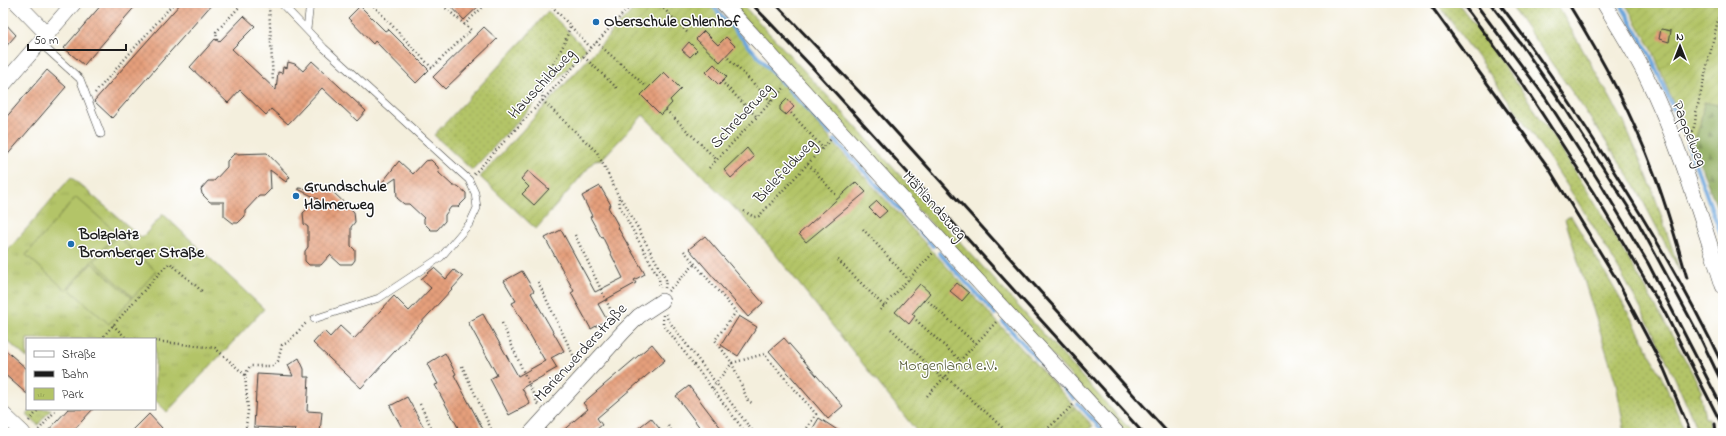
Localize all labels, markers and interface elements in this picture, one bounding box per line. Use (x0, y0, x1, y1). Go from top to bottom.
place label: Oberschule Ohlenhof (604, 10, 741, 34)
marker: Oberschule Ohlenhof (591, 17, 601, 27)
scale bar (28, 26, 126, 52)
north arrow (1660, 26, 1700, 66)
text: N (1676, 29, 1684, 45)
text: 50 m (34, 32, 58, 50)
street label: Hauschildweg (503, 43, 581, 125)
street label: Schreberweg (705, 78, 779, 154)
street label: Pappelweg (1665, 97, 1713, 171)
street label: Bielefeldweg (748, 133, 822, 210)
street label: Mählandsweg (896, 166, 972, 246)
place label: Grundschule Halmerweg (304, 175, 388, 218)
marker: Grundschule Halmerweg (291, 191, 301, 201)
place label: Bolzplatz Bromberger Straße (78, 223, 205, 266)
marker: Bolzplatz Bromberger Straße (66, 239, 76, 249)
street label: Marienwerderstraße (529, 298, 634, 408)
legend (26, 338, 156, 410)
text: Straße (62, 346, 96, 364)
park label: Morgenland e.V. (899, 354, 997, 378)
text: Bahn (61, 366, 88, 384)
text: Park (62, 386, 84, 404)

